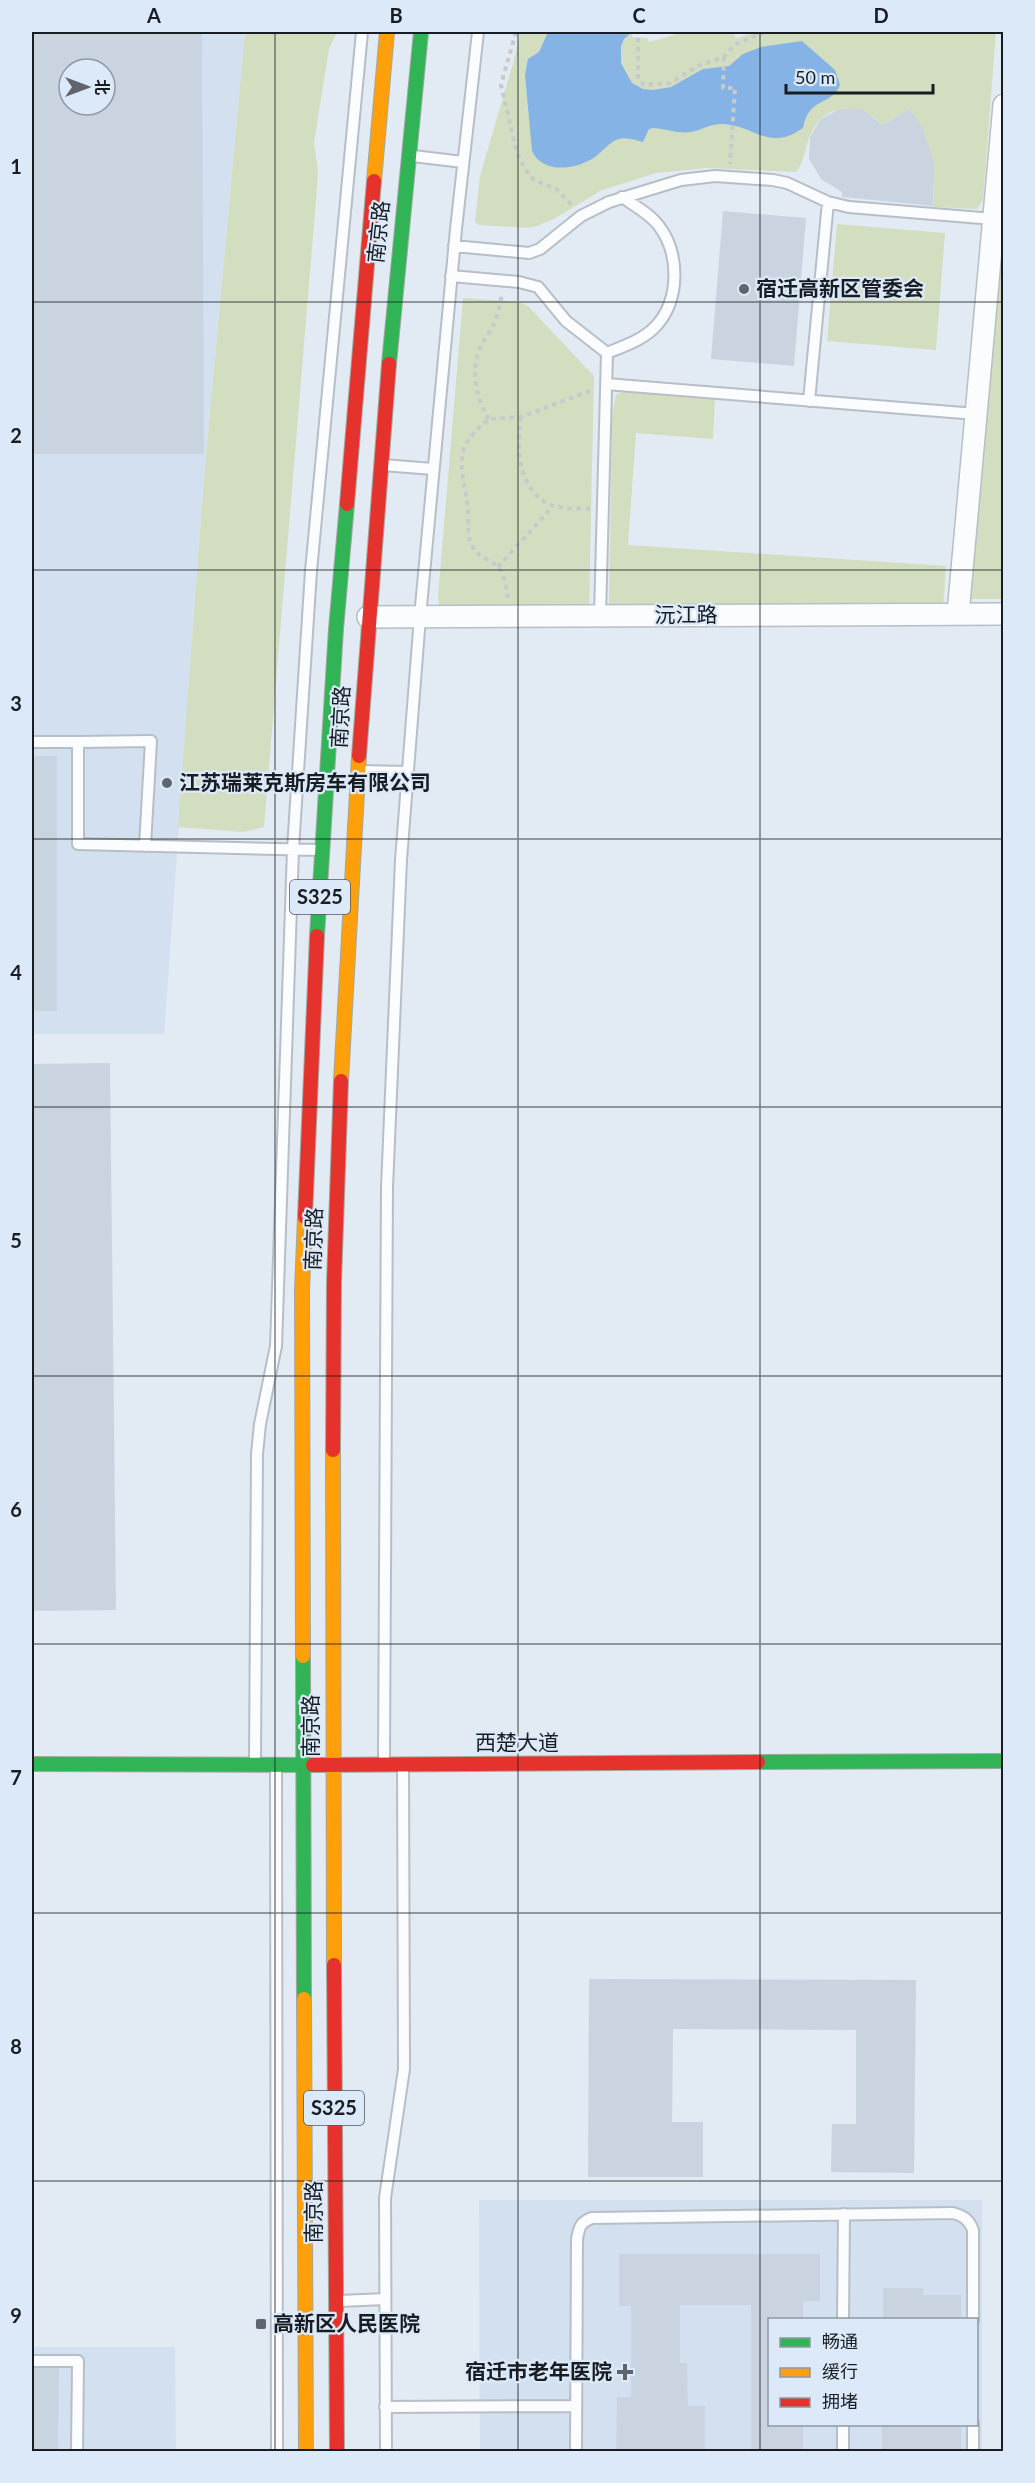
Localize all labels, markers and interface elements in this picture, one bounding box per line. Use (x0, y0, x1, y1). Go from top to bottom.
text: A (146, 3, 161, 27)
text: B (389, 3, 403, 27)
text: C (632, 3, 646, 27)
text: D (873, 3, 889, 27)
north arrow (57, 57, 117, 117)
scale bar (786, 57, 933, 95)
text: 50 m (795, 66, 835, 88)
text: 北 (93, 79, 112, 95)
text: 1 (10, 154, 22, 178)
street label: 南京路 (362, 199, 393, 264)
place label: 宿迁高新区管委会 (756, 275, 924, 300)
marker: 宿迁高新区管委会 (737, 282, 751, 296)
text: 2 (10, 423, 22, 447)
street label: 沅江路 (655, 601, 718, 626)
street label: 南京路 (325, 685, 354, 749)
text: 3 (10, 691, 22, 715)
place label: 江苏瑞莱克斯房车有限公司 (179, 769, 431, 794)
marker: 江苏瑞莱克斯房车有限公司 (160, 776, 174, 790)
road number: S325 (290, 880, 350, 914)
text: 4 (10, 960, 22, 984)
street label: 南京路 (299, 1207, 326, 1271)
text: 5 (10, 1228, 22, 1252)
text: 6 (10, 1497, 22, 1521)
street label: 南京路 (297, 1695, 322, 1758)
street label: 西楚大道 (475, 1729, 559, 1754)
text: 7 (10, 1765, 22, 1789)
text: 8 (10, 2034, 22, 2058)
road number: S325 (304, 2091, 364, 2125)
street label: 南京路 (300, 2181, 325, 2244)
text: 9 (10, 2303, 22, 2327)
place label: 高新区人民医院 (273, 2310, 420, 2335)
marker: 高新区人民医院 (254, 2317, 268, 2331)
legend (768, 2318, 978, 2426)
text: 畅通 (822, 2330, 858, 2352)
place label: 宿迁市老年医院 (465, 2358, 612, 2383)
text: 缓行 (822, 2360, 858, 2382)
marker: 宿迁市老年医院 (616, 2363, 634, 2381)
text: 拥堵 (822, 2390, 858, 2412)

